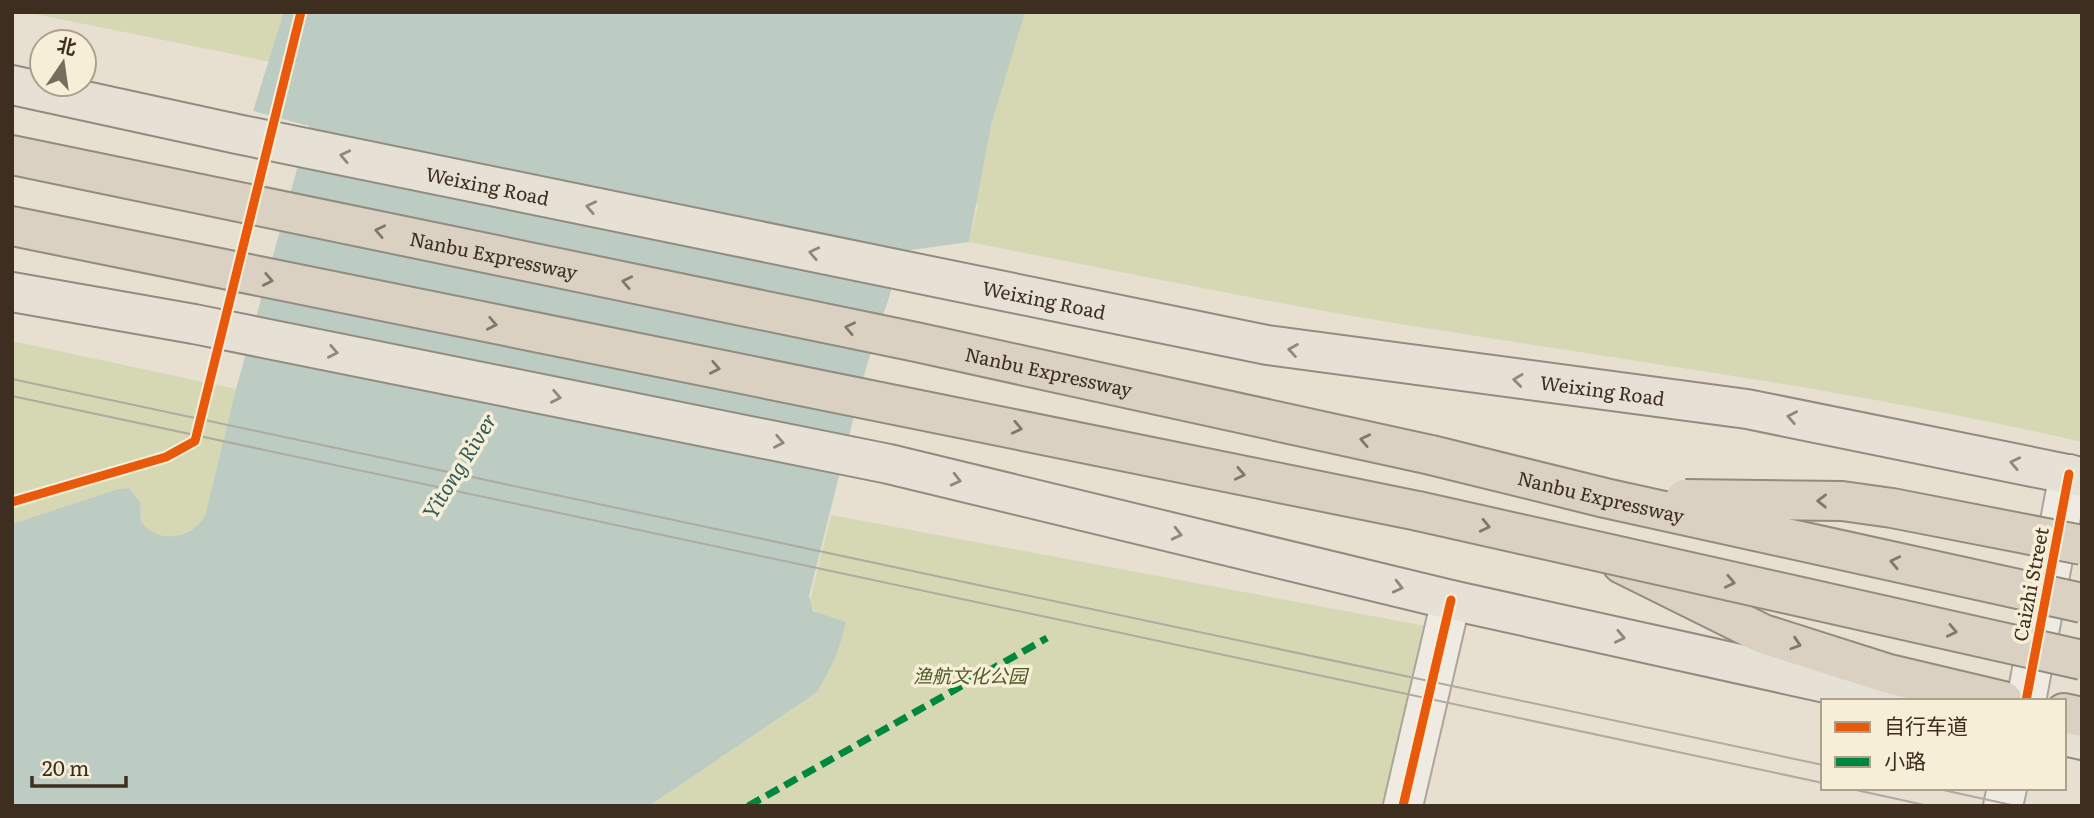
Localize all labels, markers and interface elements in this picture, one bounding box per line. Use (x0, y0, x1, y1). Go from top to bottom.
north arrow (28, 28, 98, 98)
text: 北 (55, 30, 79, 61)
one-way arrow (339, 150, 351, 165)
street label: Weixing Road (423, 159, 552, 212)
one-way arrow (585, 201, 597, 216)
one-way arrow (374, 224, 386, 239)
street label: Nanbu Expressway (407, 224, 580, 286)
one-way arrow (808, 247, 820, 262)
one-way arrow (262, 271, 274, 286)
street label: Weixing Road (980, 273, 1109, 326)
one-way arrow (621, 276, 633, 291)
one-way arrow (486, 315, 498, 330)
one-way arrow (844, 322, 856, 337)
street label: Nanbu Expressway (962, 339, 1135, 403)
one-way arrow (327, 343, 339, 358)
one-way arrow (1287, 343, 1299, 358)
one-way arrow (709, 359, 721, 374)
street label: Weixing Road (1538, 368, 1667, 412)
one-way arrow (1512, 372, 1524, 387)
one-way arrow (550, 388, 562, 403)
water label: Yitong River (413, 406, 503, 524)
one-way arrow (1786, 411, 1798, 426)
one-way arrow (1011, 420, 1023, 435)
one-way arrow (773, 433, 785, 448)
one-way arrow (1359, 434, 1371, 449)
one-way arrow (2009, 456, 2021, 471)
street label: Nanbu Expressway (1515, 463, 1687, 529)
one-way arrow (1234, 466, 1246, 481)
one-way arrow (950, 472, 962, 486)
one-way arrow (1816, 493, 1826, 509)
one-way arrow (1478, 518, 1490, 533)
street label: Caizhi Street (2005, 524, 2055, 644)
one-way arrow (1171, 525, 1183, 540)
one-way arrow (1890, 556, 1902, 570)
one-way arrow (1724, 574, 1736, 588)
one-way arrow (1392, 579, 1404, 593)
one-way arrow (1946, 623, 1958, 637)
one-way arrow (1614, 629, 1626, 643)
one-way arrow (1789, 636, 1801, 651)
park label: 渔航文化公园 (913, 661, 1030, 689)
legend (1821, 699, 2066, 790)
text: 自行车道 (1884, 709, 1968, 740)
scale bar (32, 744, 126, 788)
text: 小路 (1884, 744, 1926, 775)
text: 20 m (42, 751, 89, 782)

